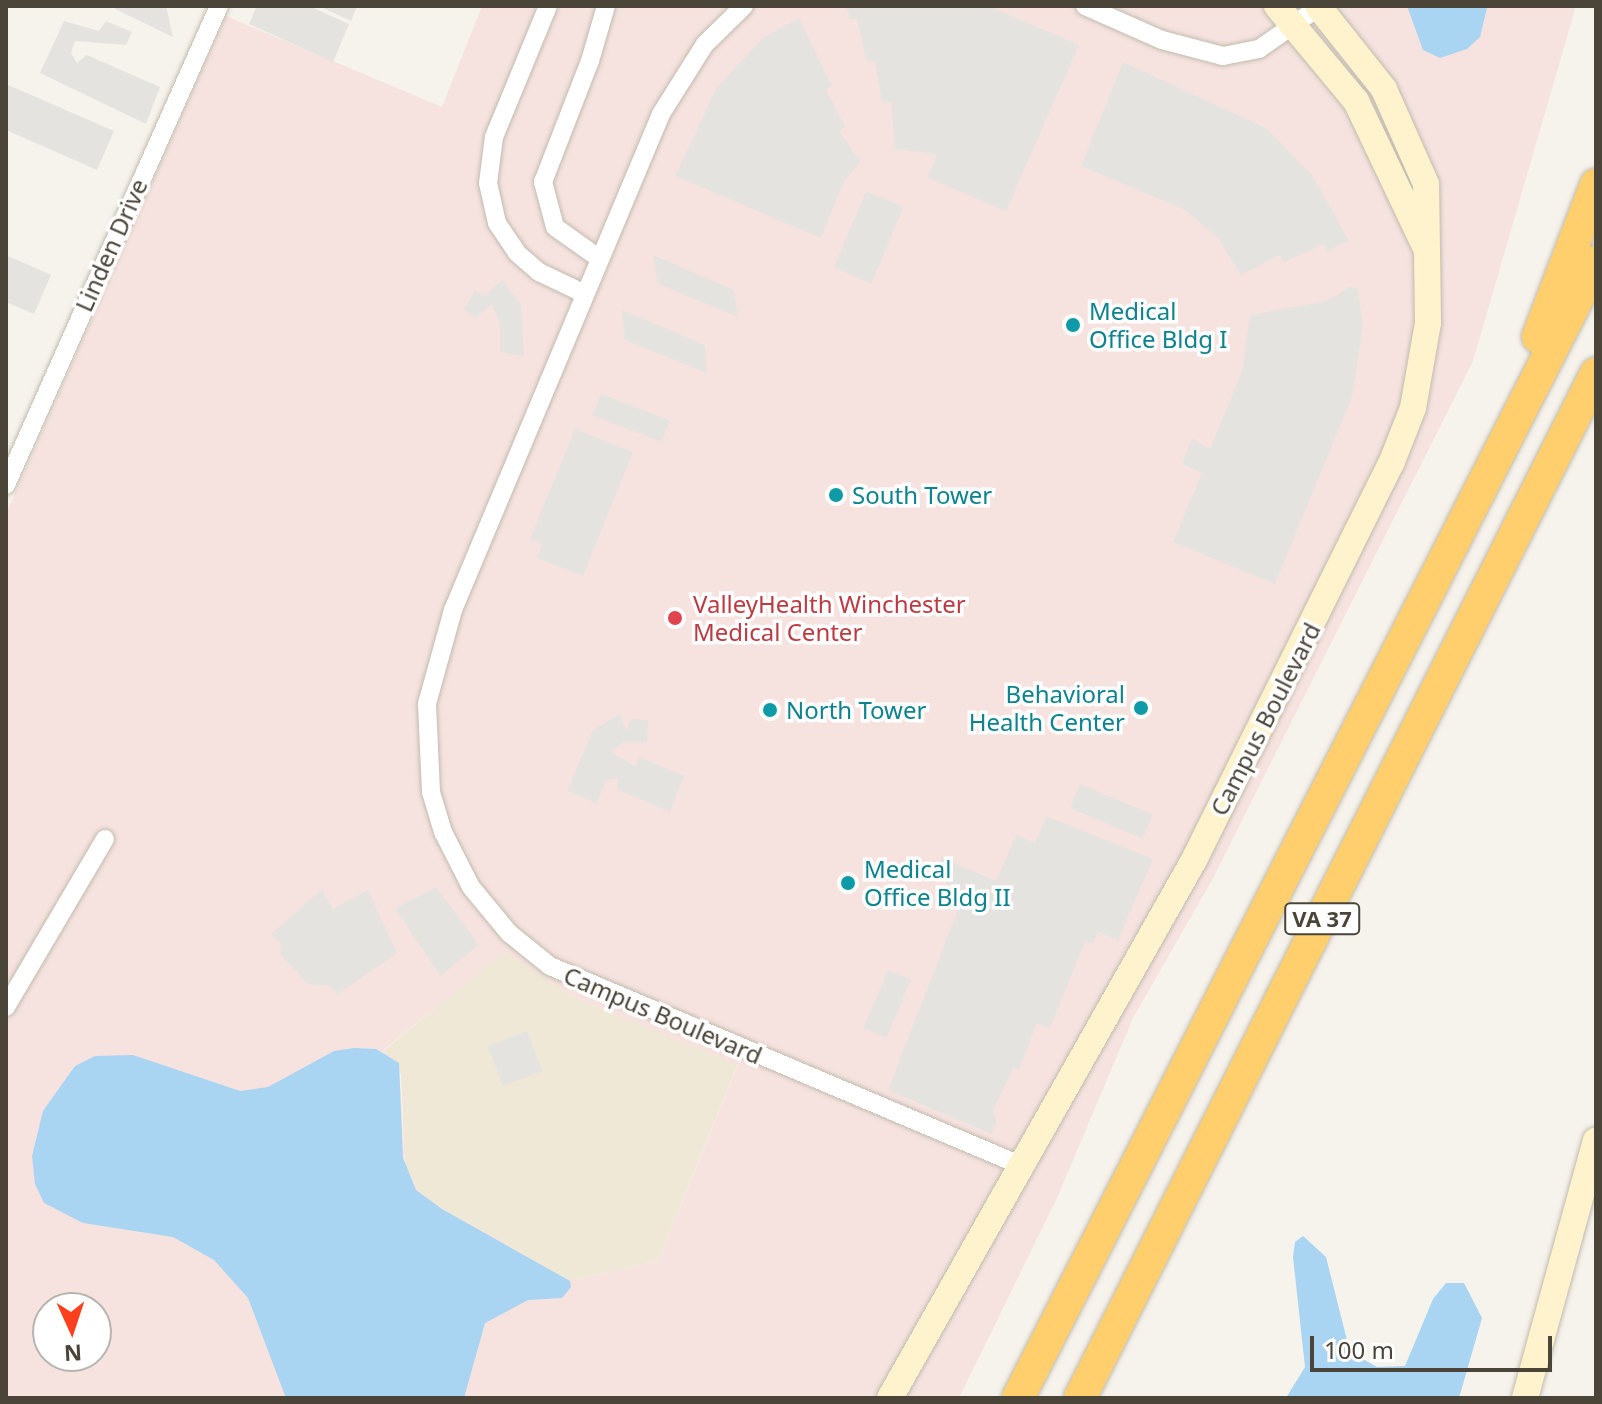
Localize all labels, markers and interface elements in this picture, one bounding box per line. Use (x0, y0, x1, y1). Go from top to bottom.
street label: Linden Drive (69, 174, 153, 316)
place label: Medical Office Bldg I (1089, 297, 1227, 353)
marker: Medical Office Bldg I (1064, 316, 1082, 334)
place label: South Tower (852, 481, 992, 509)
marker: South Tower (827, 486, 845, 504)
place label: ValleyHealth Winchester Medical Center (693, 590, 966, 646)
marker: ValleyHealth Winchester Medical Center (664, 607, 686, 629)
street label: Campus Boulevard (1204, 618, 1326, 820)
place label: Behavioral Health Center (969, 680, 1125, 736)
place label: North Tower (786, 696, 926, 724)
marker: Behavioral Health Center (1132, 699, 1150, 717)
marker: North Tower (761, 701, 779, 719)
place label: Medical Office Bldg II (864, 855, 1011, 911)
marker: Medical Office Bldg II (839, 874, 857, 892)
road number: VA 37 (1284, 901, 1360, 937)
street label: Campus Boulevard (560, 960, 766, 1070)
north arrow (32, 1292, 112, 1372)
scale bar (1314, 1320, 1556, 1370)
text: 100 m (1324, 1333, 1394, 1366)
text: N (63, 1339, 83, 1369)

